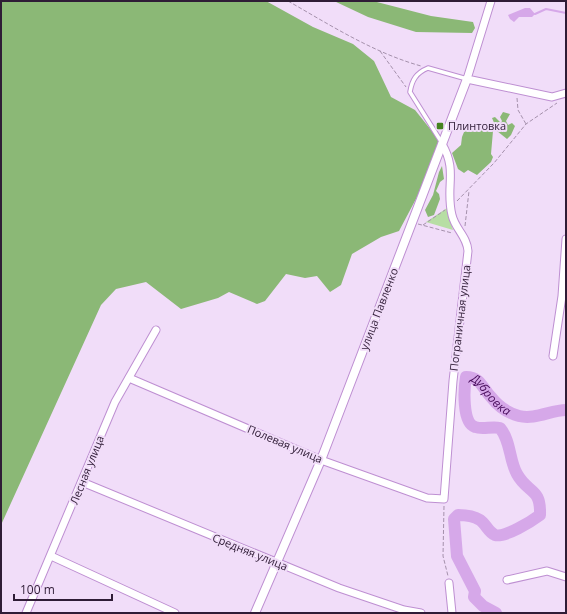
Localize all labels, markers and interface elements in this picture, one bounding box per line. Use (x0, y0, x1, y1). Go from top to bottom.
place label: Плинтовка (448, 118, 506, 133)
marker: Плинтовка (435, 121, 445, 131)
street label: Пограничная улица (446, 264, 473, 372)
street label: улица Павленко (356, 265, 401, 352)
water label: Дубровка (467, 369, 514, 419)
street label: Полевая улица (245, 421, 325, 466)
street label: Лесная улица (66, 433, 107, 506)
street label: Средняя улица (210, 530, 290, 573)
scale bar (14, 576, 112, 602)
text: 100 m (20, 581, 55, 598)

